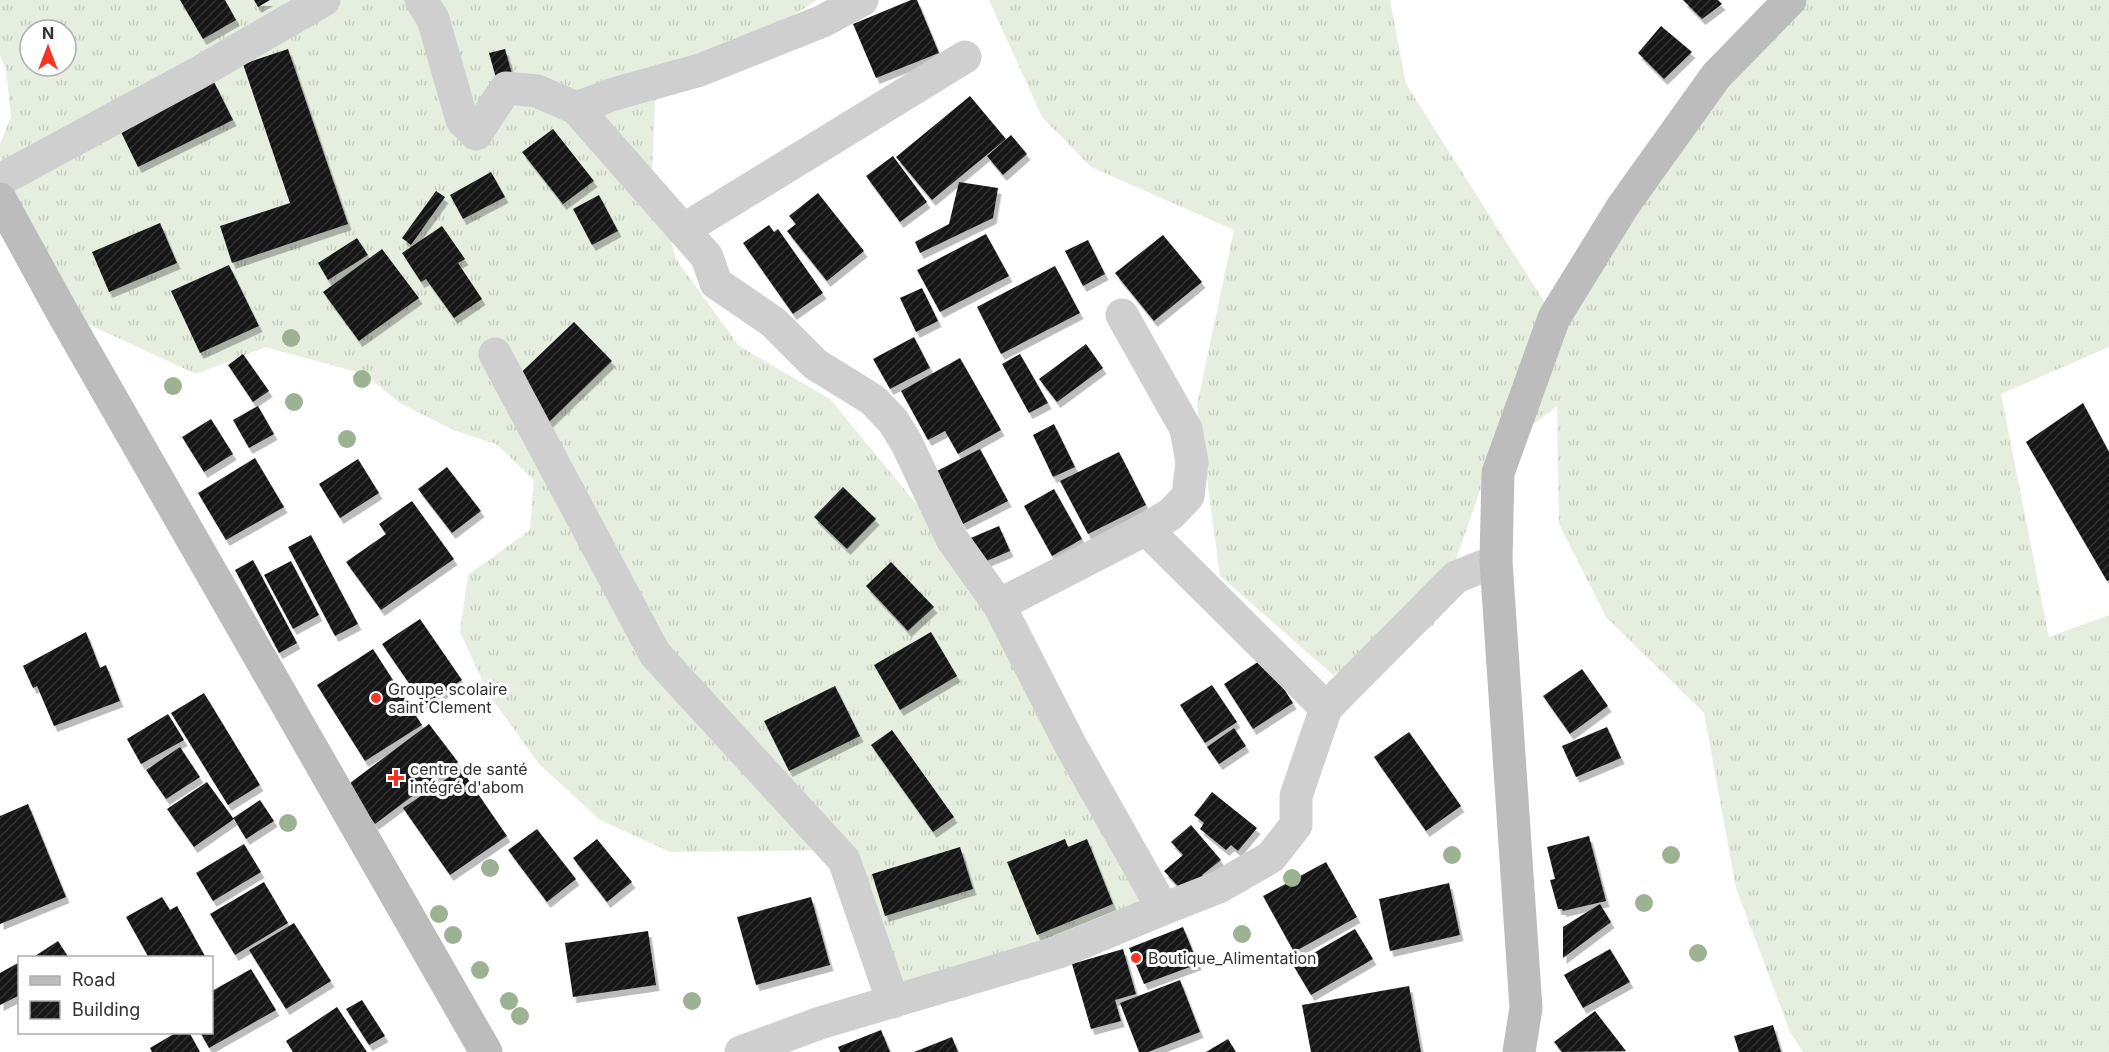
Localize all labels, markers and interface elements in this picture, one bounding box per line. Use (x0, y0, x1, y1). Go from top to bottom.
north arrow (18, 18, 78, 78)
text: N (42, 23, 54, 43)
place label: Groupe scolaire saint Clement (388, 679, 507, 717)
marker: Groupe scolaire saint Clement (369, 691, 383, 705)
place label: centre de santé intégré d'abom (410, 759, 528, 797)
marker: centre de santé intégré d'abom (387, 769, 405, 787)
place label: Boutique_Alimentation (1148, 948, 1317, 968)
marker: Boutique_Alimentation (1129, 951, 1143, 965)
legend (18, 956, 213, 1034)
text: Road (72, 969, 115, 990)
text: Building (72, 999, 140, 1020)

